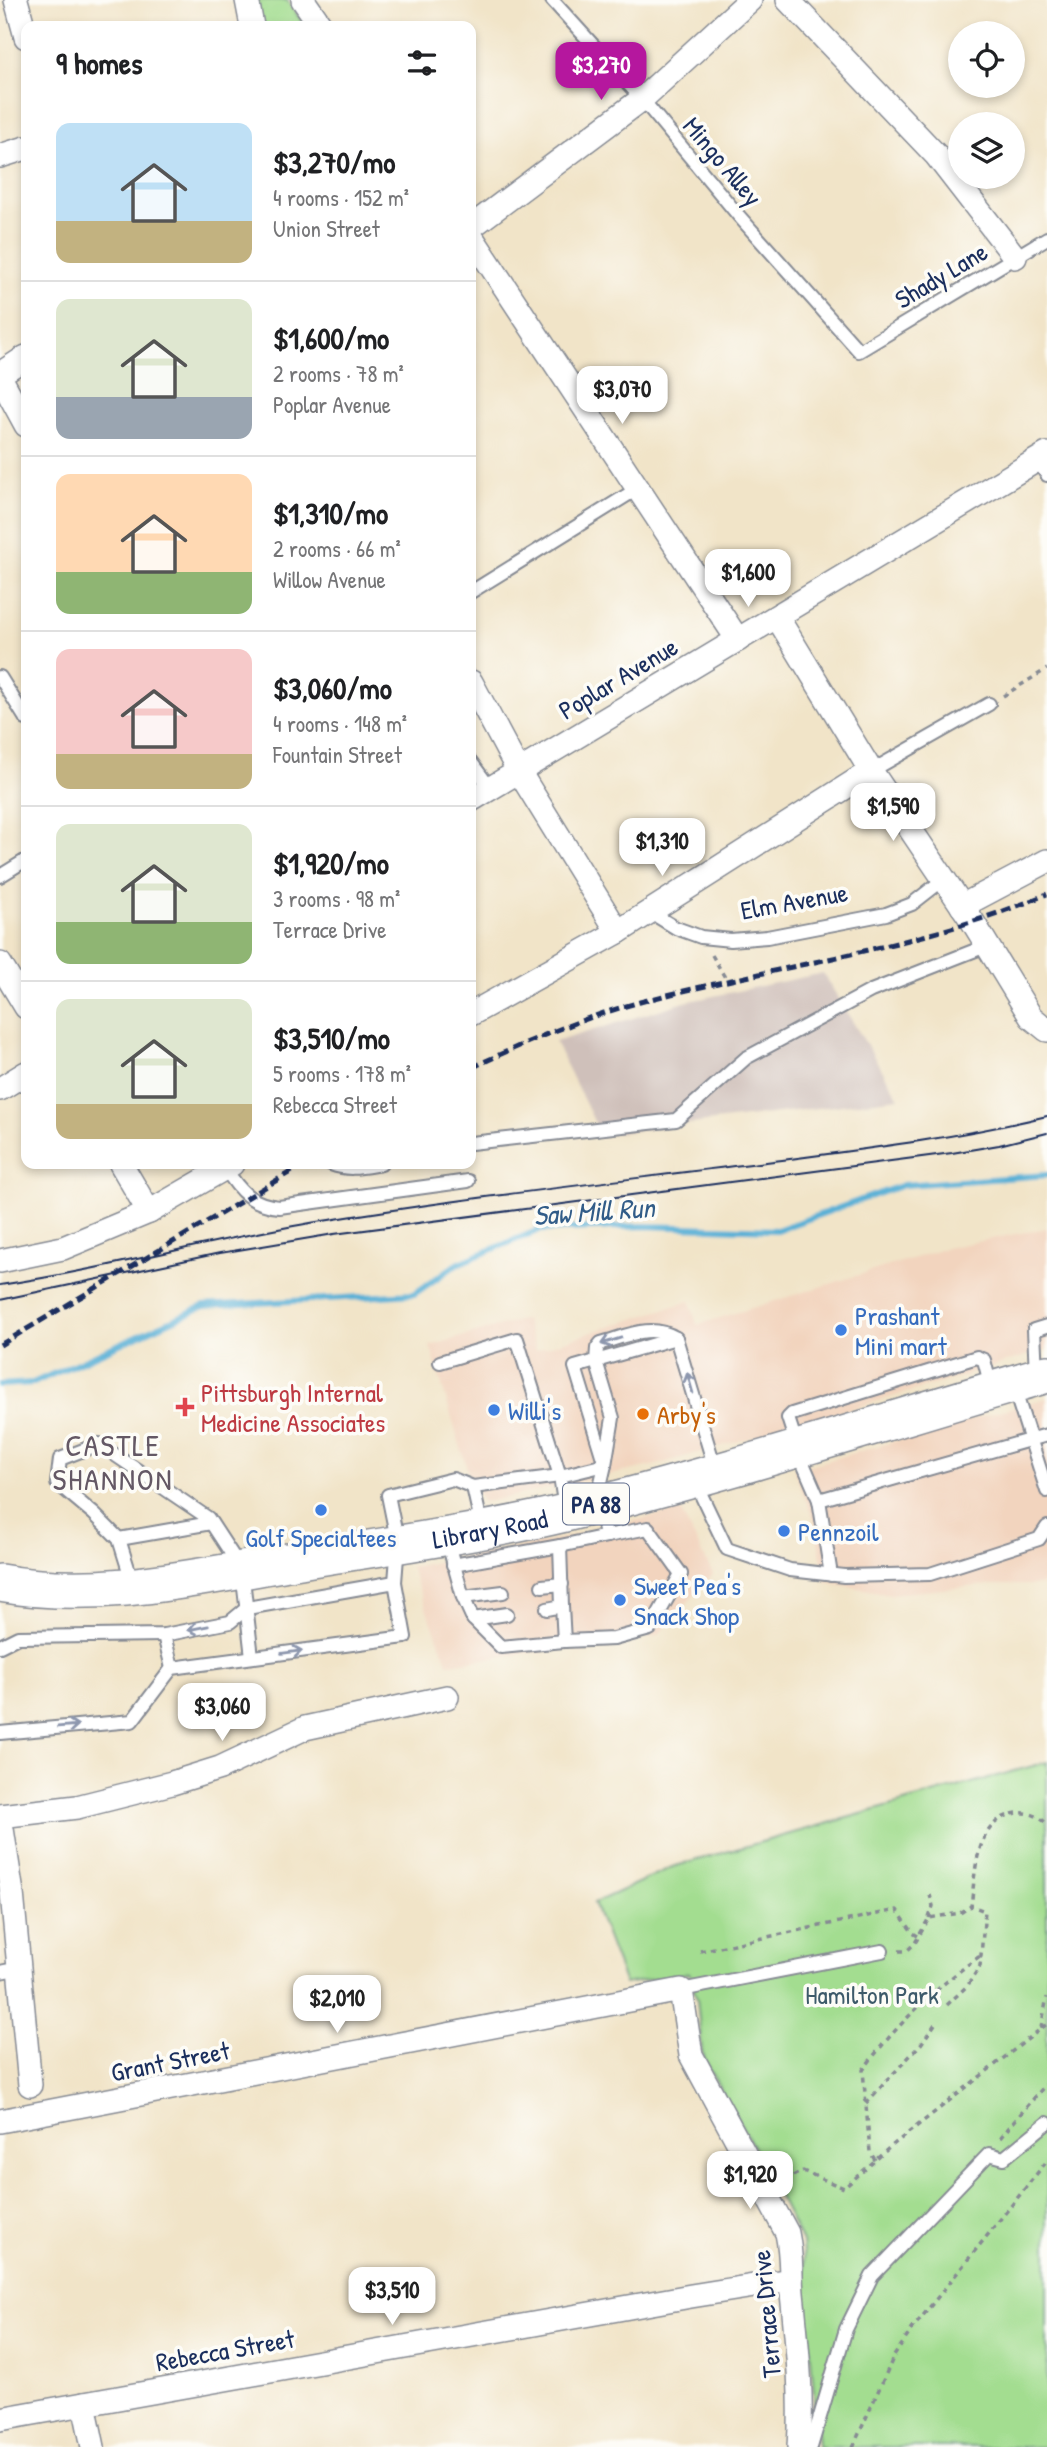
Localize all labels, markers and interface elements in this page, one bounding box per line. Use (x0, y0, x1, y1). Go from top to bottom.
map controls (948, 21, 1025, 189)
button: locate (948, 21, 1025, 98)
pin: $3,270 (544, 42, 658, 102)
text: 9 homes (56, 43, 143, 83)
icon: filters (403, 44, 441, 82)
text: $3,270 (571, 49, 631, 80)
street label: Mingo Alley (675, 109, 771, 213)
button: layers (948, 112, 1025, 189)
text: $3,270/mo (273, 142, 395, 182)
icon: home (112, 151, 196, 235)
text: 4 rooms · 152 m² (273, 182, 409, 213)
text: Union Street (273, 213, 380, 244)
street label: Shady Lane (888, 234, 994, 316)
text: $1,600/mo (273, 318, 389, 358)
icon: home (112, 327, 196, 411)
text: 2 rooms · 78 m² (273, 358, 404, 389)
pin: $3,070 (565, 366, 679, 426)
text: $3,070 (593, 373, 651, 404)
text: Poplar Avenue (273, 389, 391, 420)
text: $1,310/mo (273, 493, 388, 533)
icon: home (112, 502, 196, 586)
text: 2 rooms · 66 m² (273, 533, 401, 564)
pin: $1,600 (691, 550, 805, 609)
text: $1,600 (721, 556, 775, 587)
text: Willow Avenue (273, 564, 386, 595)
street label: Poplar Avenue (552, 629, 684, 727)
text: $3,060/mo (273, 668, 392, 708)
icon: home (112, 677, 196, 761)
text: 4 rooms · 148 m² (273, 708, 407, 739)
text: Fountain Street (273, 739, 402, 770)
pin: $1,590 (836, 784, 950, 843)
text: $1,590 (866, 790, 920, 821)
pin: $1,310 (605, 818, 719, 878)
text: $1,310 (635, 825, 689, 856)
text: $1,920/mo (273, 843, 389, 883)
icon: home (112, 852, 196, 936)
street label: Elm Avenue (738, 874, 850, 928)
text: 3 rooms · 98 m² (273, 883, 400, 914)
text: Terrace Drive (273, 914, 386, 945)
text: $3,510/mo (273, 1018, 390, 1058)
icon: home (112, 1027, 196, 1111)
text: 5 rooms · 178 m² (273, 1058, 411, 1089)
text: Rebecca Street (273, 1089, 397, 1120)
water label: Saw Mill Run (532, 1188, 658, 1234)
place label: Prashant Mini mart (855, 1298, 948, 1363)
marker: Prashant Mini mart (833, 1322, 849, 1338)
one-way arrow (601, 1336, 623, 1349)
one-way arrow (682, 1372, 695, 1394)
place label: Pittsburgh Internal Medicine Associates (201, 1375, 385, 1440)
place label: Willi's (508, 1393, 561, 1428)
marker: Pittsburgh Internal Medicine Associates (175, 1397, 195, 1417)
place label: Arby's (657, 1397, 716, 1432)
marker: Willi's (486, 1402, 502, 1418)
marker: Arby's (635, 1406, 651, 1422)
district label: CASTLE SHANNON (52, 1425, 174, 1499)
road number: PA 88 (563, 1484, 629, 1524)
street label: Library Road (430, 1500, 551, 1556)
marker: Golf Specialtees (313, 1502, 329, 1518)
place label: Pennzoil (798, 1514, 879, 1549)
place label: Golf Specialtees (245, 1520, 397, 1555)
marker: Pennzoil (776, 1523, 792, 1539)
place label: Sweet Pea's Snack Shop (634, 1568, 741, 1633)
marker: Sweet Pea's Snack Shop (612, 1592, 628, 1608)
one-way arrow (187, 1622, 210, 1636)
one-way arrow (281, 1645, 303, 1658)
pin: $3,060 (165, 1684, 279, 1743)
text: $3,060 (194, 1690, 250, 1721)
one-way arrow (56, 1719, 79, 1732)
pin: $2,010 (280, 1976, 394, 2035)
park label: Hamilton Park (805, 1977, 939, 2012)
text: $2,010 (309, 1982, 365, 2013)
street label: Grant Street (108, 2032, 233, 2090)
pin: $1,920 (693, 2152, 807, 2211)
text: $1,920 (723, 2158, 777, 2189)
street label: Terrace Drive (743, 2249, 789, 2379)
pin: $3,510 (335, 2268, 449, 2327)
text: $3,510 (365, 2274, 420, 2305)
street label: Rebecca Street (153, 2320, 298, 2379)

